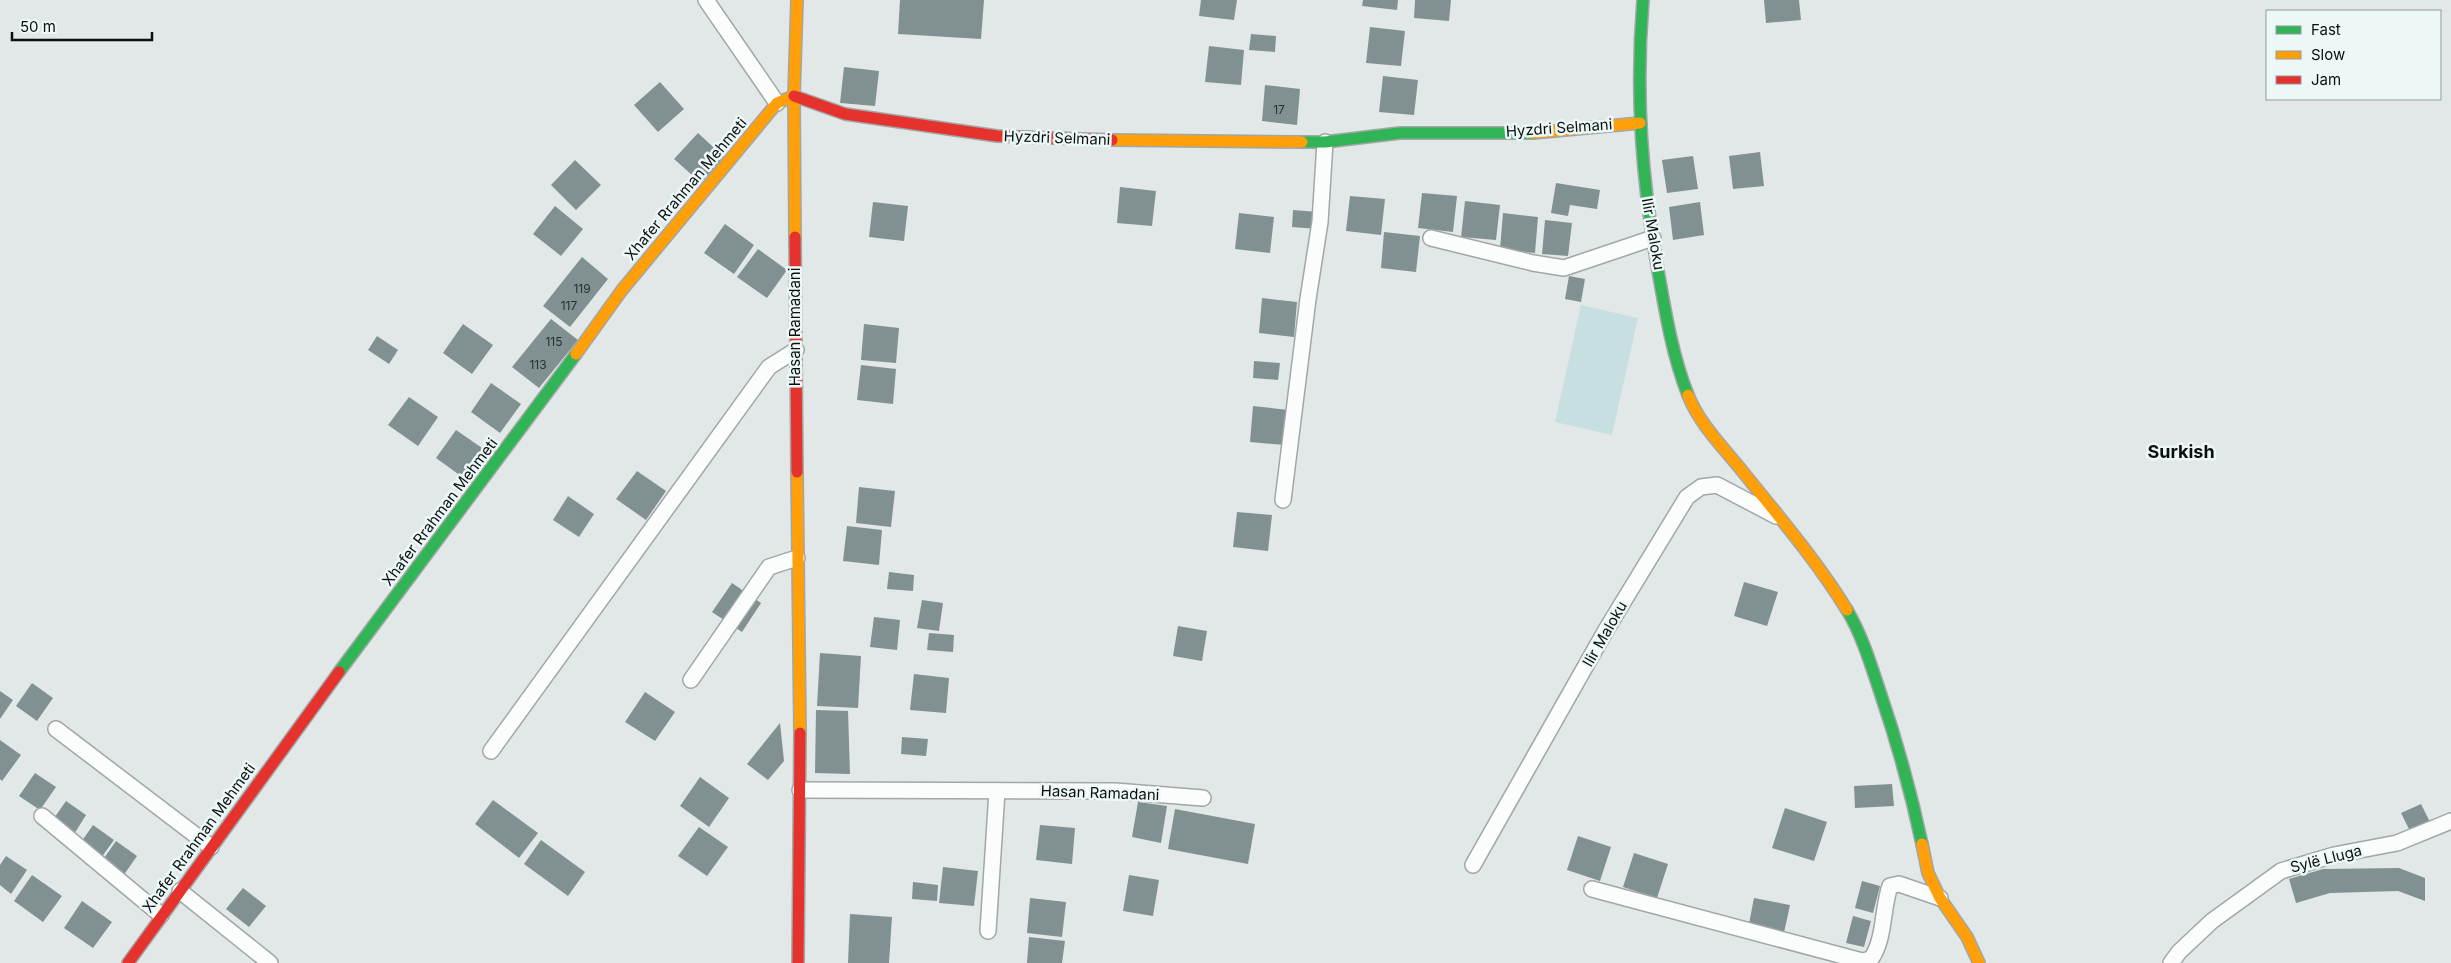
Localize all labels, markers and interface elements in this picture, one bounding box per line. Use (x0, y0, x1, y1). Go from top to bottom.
scale bar (12, 10, 152, 42)
legend (2266, 10, 2441, 100)
text: 50 m (20, 17, 56, 36)
text: Fast (2311, 20, 2341, 39)
text: Slow (2311, 45, 2345, 64)
text: Jam (2311, 70, 2341, 89)
house number: 17 (1273, 102, 1285, 117)
street label: Xhafer Rrahman Mehmeti (620, 114, 751, 264)
street label: Hyzdri Selmani (1505, 114, 1613, 141)
street label: Hyzdri Selmani (1003, 126, 1111, 149)
street label: Ilir Maloku (1638, 196, 1669, 271)
street label: Hasan Ramadani (785, 268, 804, 386)
house number: 119 (573, 281, 591, 296)
house number: 117 (561, 298, 577, 313)
house number: 115 (545, 334, 563, 349)
house number: 113 (529, 357, 547, 372)
street label: Xhafer Rrahman Mehmeti (378, 434, 501, 589)
district label: Surkish (2147, 441, 2215, 462)
street label: Ilir Maloku (1578, 597, 1631, 670)
street label: Xhafer Rrahman Mehmeti (138, 759, 259, 916)
street label: Hasan Ramadani (1040, 781, 1160, 804)
street label: Sylë Lluga (2288, 840, 2364, 877)

